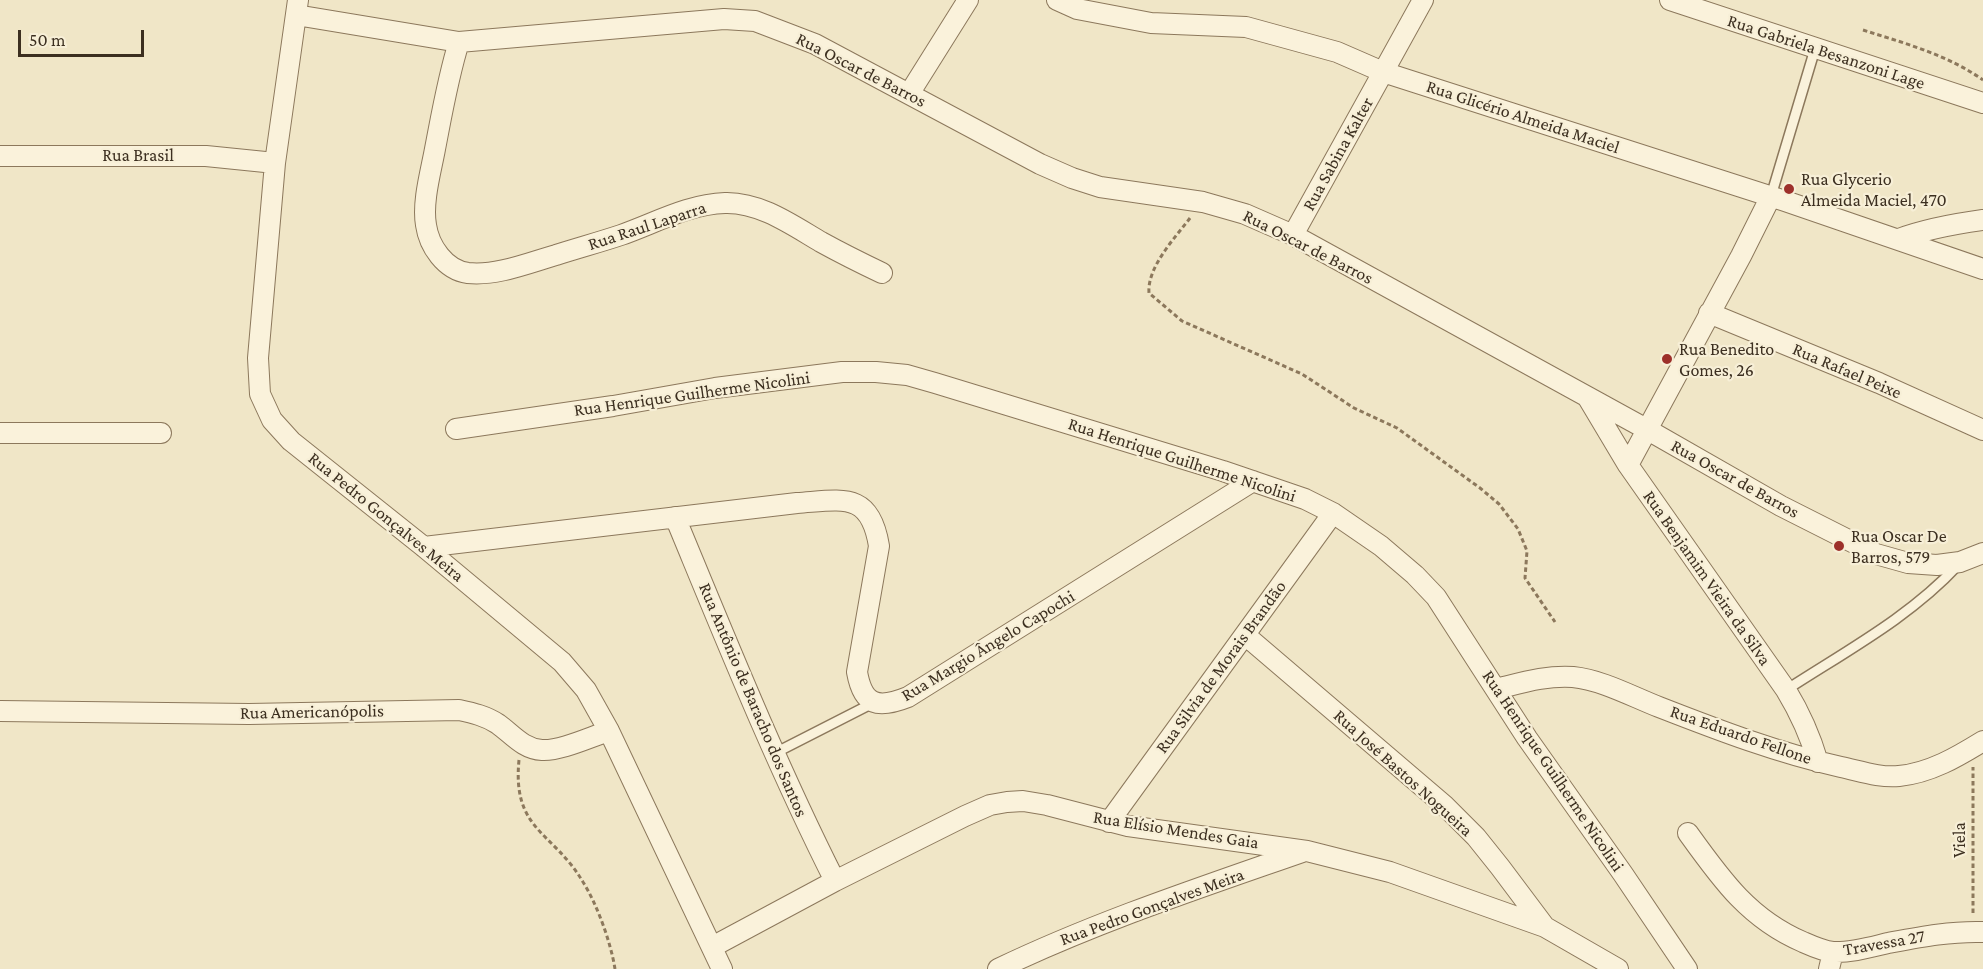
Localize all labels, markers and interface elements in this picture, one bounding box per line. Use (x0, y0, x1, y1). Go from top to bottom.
street label: Rua Gabriela Besanzoni Lage (1725, 10, 1927, 94)
scale bar (21, 18, 147, 56)
street label: Rua Oscar de Barros (792, 28, 930, 112)
text: 50 m (29, 30, 66, 50)
street label: Rua Glicério Almeida Maciel (1424, 76, 1622, 158)
street label: Rua Sabina Kalter (1298, 93, 1378, 215)
street label: Rua Brasil (102, 144, 174, 166)
place label: Rua Glycerio Almeida Maciel, 470 (1801, 168, 1947, 210)
marker: Rua Glycerio Almeida Maciel, 470 (1782, 182, 1796, 196)
street label: Rua Raul Laparra (585, 197, 709, 255)
street label: Rua Oscar de Barros (1239, 205, 1377, 289)
place label: Rua Benedito Gomes, 26 (1679, 338, 1774, 380)
street label: Rua Rafael Peixe (1789, 338, 1905, 404)
marker: Rua Benedito Gomes, 26 (1660, 352, 1674, 366)
street label: Rua Henrique Guilherme Nicolini (572, 367, 812, 421)
street label: Rua Henrique Guilherme Nicolini (1065, 413, 1299, 507)
street label: Rua Oscar de Barros (1667, 435, 1803, 523)
street label: Rua Pedro Gonçalves Meira (304, 447, 468, 587)
street label: Rua Benjamim Vieira da Silva (1638, 486, 1776, 670)
place label: Rua Oscar De Barros, 579 (1851, 525, 1947, 568)
marker: Rua Oscar De Barros, 579 (1832, 539, 1846, 553)
street label: Rua Silvia de Morais Brandão (1151, 576, 1291, 758)
street label: Rua Antônio de Baracho dos Santos (694, 580, 812, 820)
street label: Rua Margio Ângelo Capochi (897, 586, 1079, 706)
street label: Rua Henrique Guilherme Nicolini (1477, 666, 1629, 876)
street label: Rua Americanópolis (240, 700, 384, 724)
street label: Rua Eduardo Fellone (1667, 701, 1815, 769)
street label: Rua José Bastos Nogueira (1329, 705, 1477, 841)
street label: Rua Elísio Mendes Gaia (1092, 806, 1260, 854)
street label: Viela (1948, 822, 1970, 858)
street label: Rua Pedro Gonçalves Meira (1057, 864, 1247, 950)
street label: Travessa 27 (1841, 925, 1927, 961)

